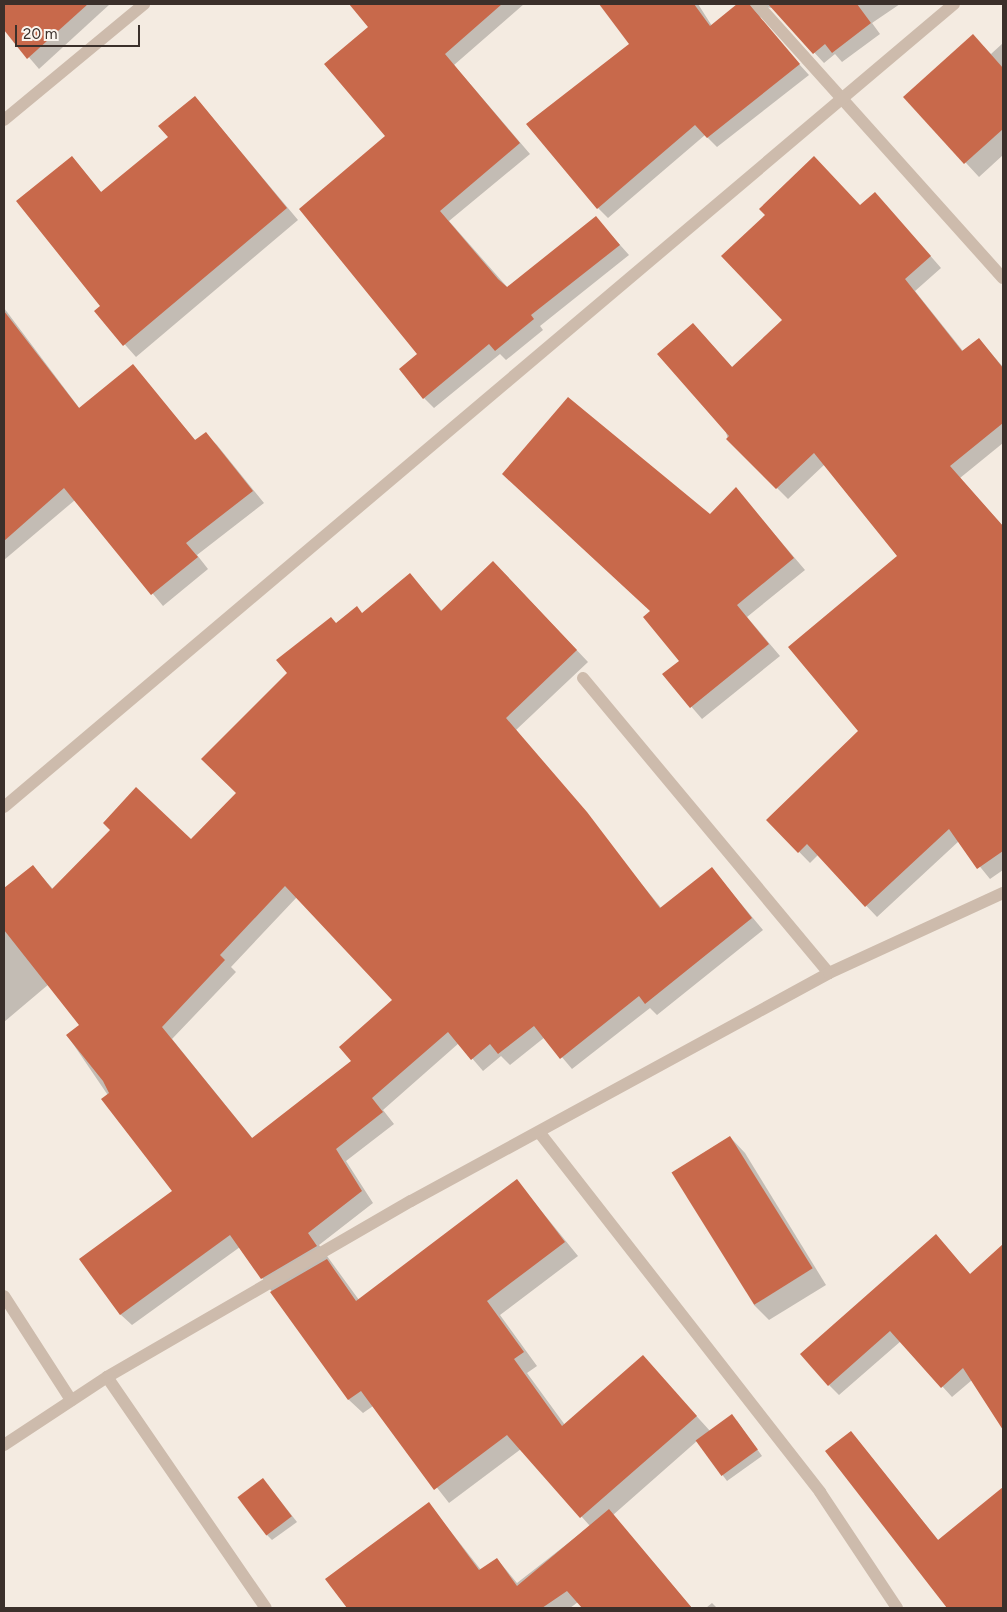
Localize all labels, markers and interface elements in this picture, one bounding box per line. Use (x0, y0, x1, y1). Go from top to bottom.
scale bar (18, 15, 142, 47)
text: 20 m (23, 25, 57, 43)

